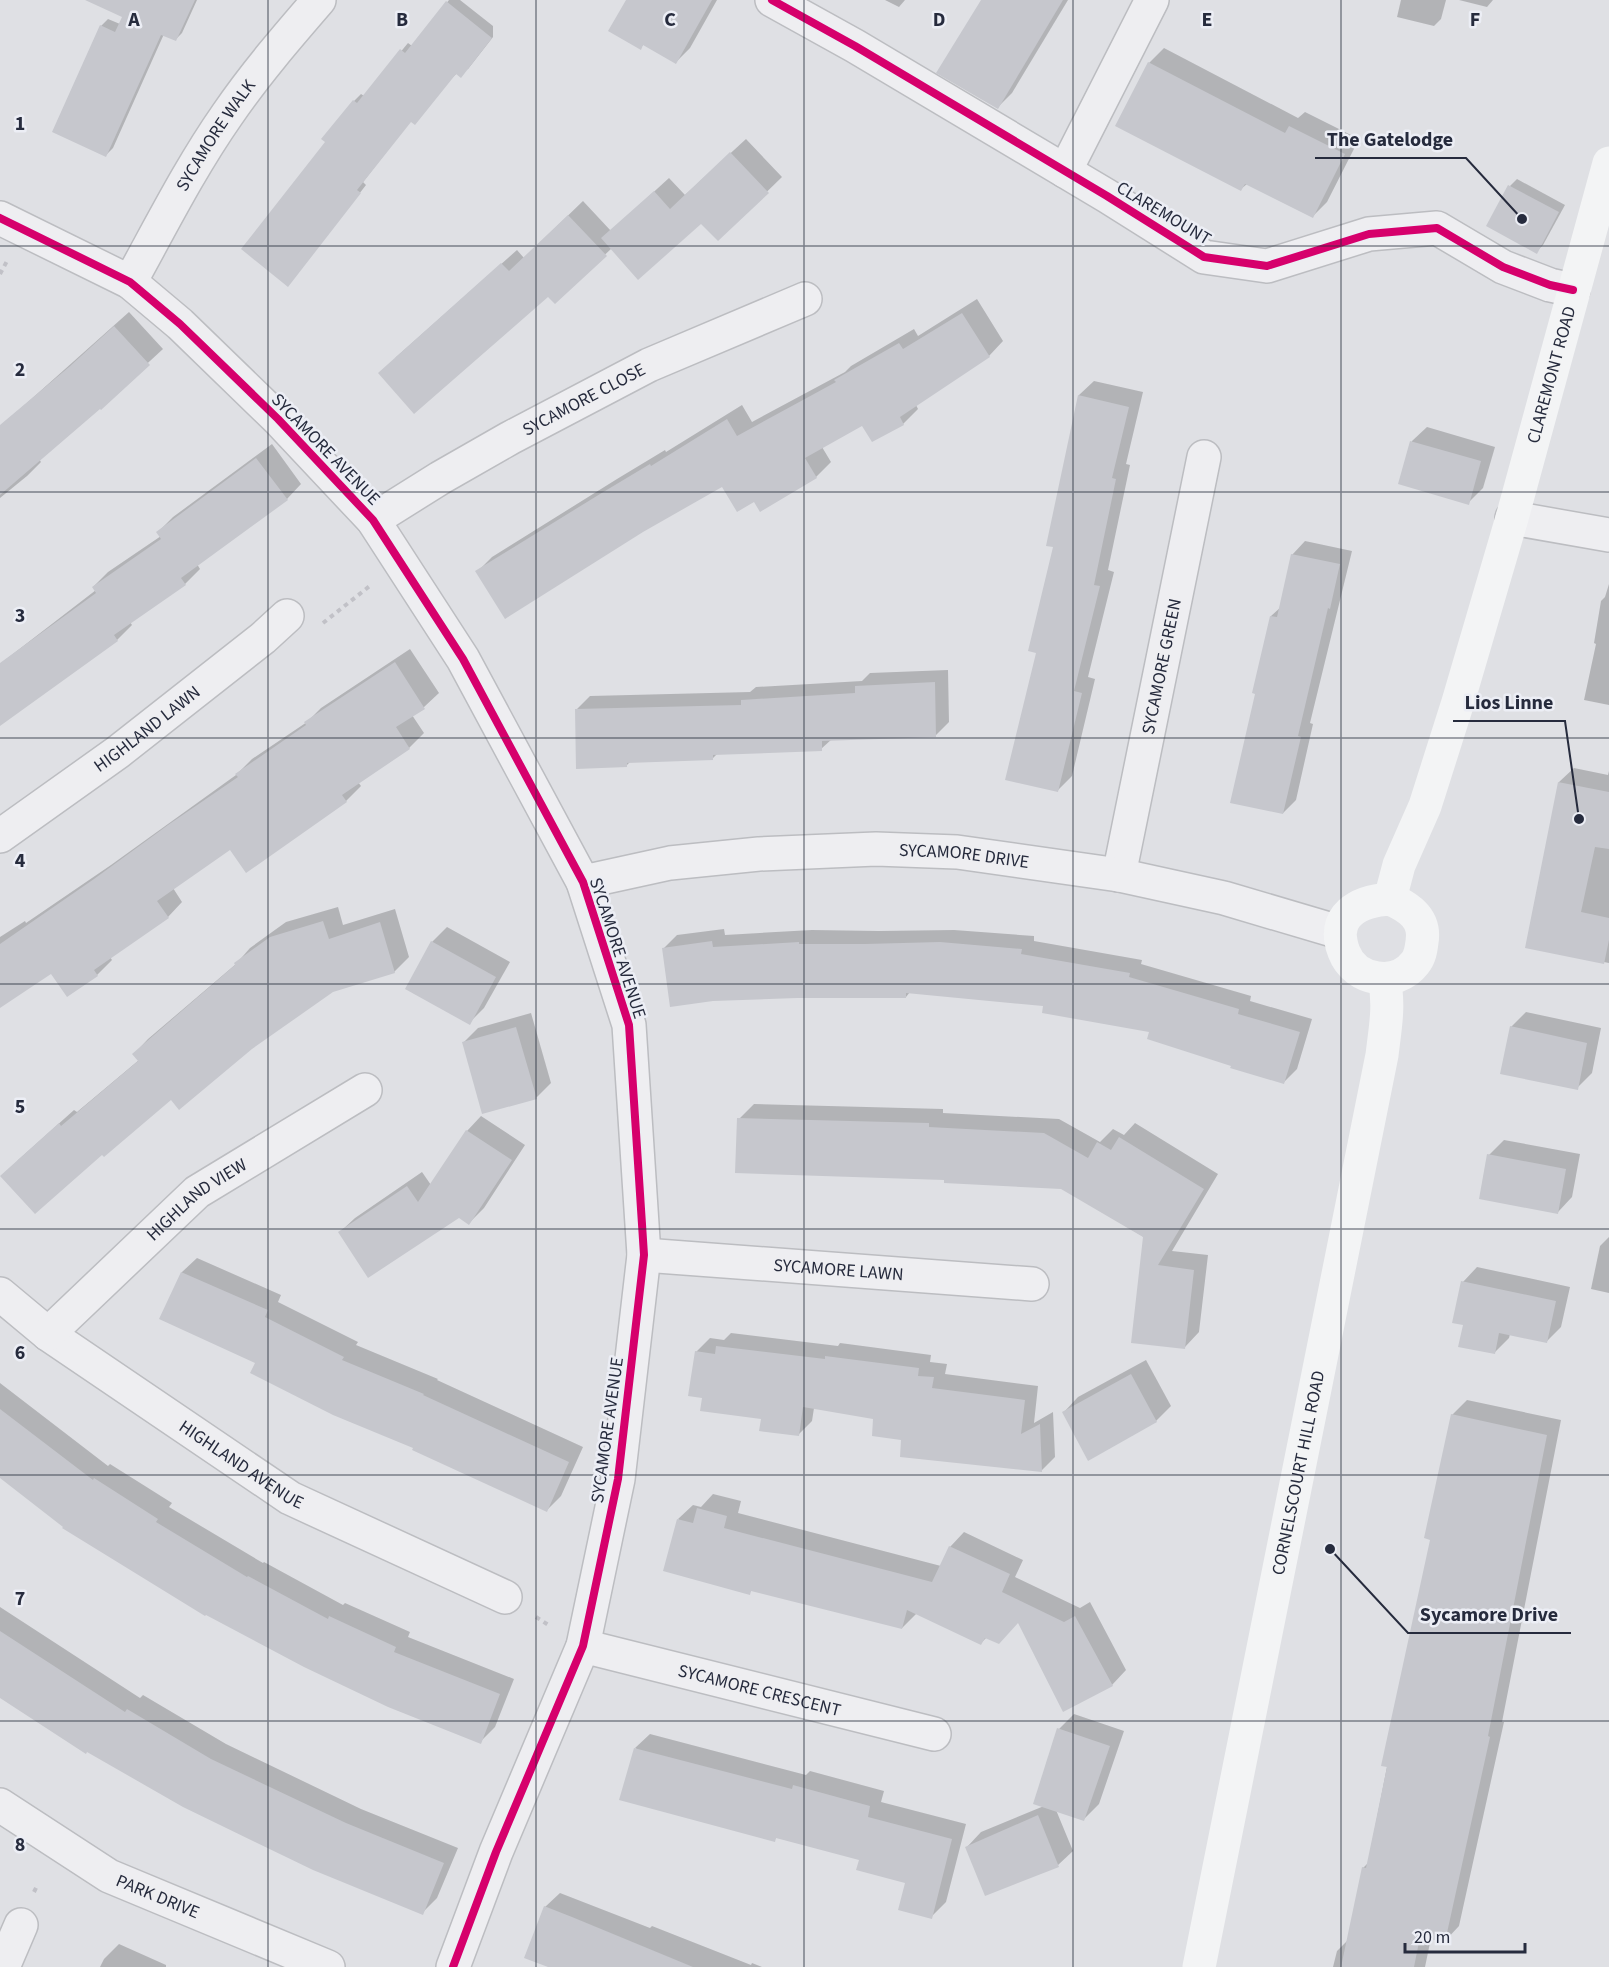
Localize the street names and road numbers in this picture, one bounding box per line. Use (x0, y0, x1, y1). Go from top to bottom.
street label: SYCAMORE WALK (170, 74, 262, 196)
street label: CLAREMOUNT (1112, 175, 1216, 252)
street label: CLAREMONT ROAD (1521, 303, 1582, 446)
street label: SYCAMORE CLOSE (518, 357, 650, 442)
street label: SYCAMORE AVENUE (266, 388, 386, 511)
street label: SYCAMORE GREEN (1136, 596, 1188, 737)
street label: HIGHLAND LAWN (89, 680, 206, 778)
street label: SYCAMORE DRIVE (898, 838, 1031, 875)
street label: SYCAMORE AVENUE (583, 874, 652, 1022)
street label: HIGHLAND VIEW (141, 1153, 252, 1247)
street label: SYCAMORE LAWN (772, 1253, 904, 1287)
street label: SYCAMORE AVENUE (585, 1355, 630, 1505)
street label: CORNELSCOURT HILL ROAD (1266, 1368, 1331, 1577)
street label: HIGHLAND AVENUE (174, 1414, 308, 1516)
street label: SYCAMORE CRESCENT (675, 1658, 844, 1723)
street label: PARK DRIVE (112, 1868, 203, 1925)

